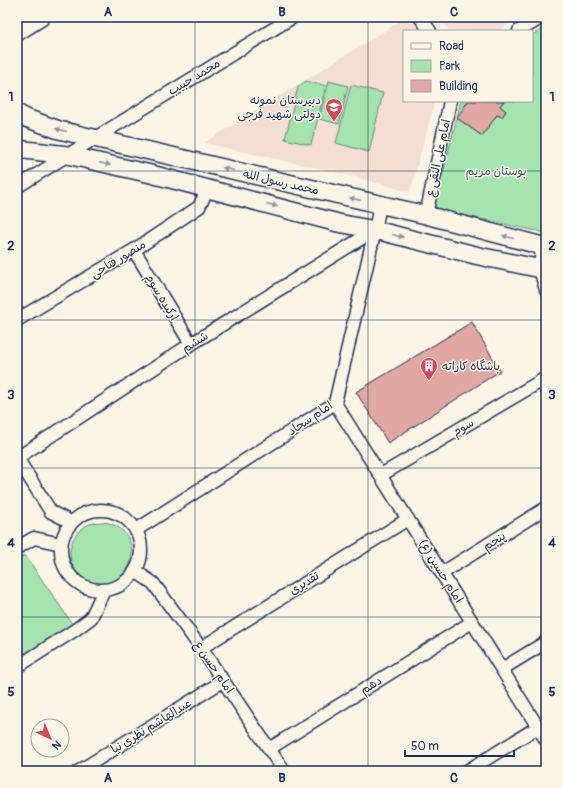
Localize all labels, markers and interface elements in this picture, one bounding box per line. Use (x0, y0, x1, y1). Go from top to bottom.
text: A (104, 4, 113, 20)
text: B (278, 4, 286, 20)
text: C (450, 4, 458, 20)
legend (403, 30, 533, 102)
text: Road (439, 39, 464, 54)
street label: محمد حبیب (165, 56, 223, 99)
text: Park (439, 59, 460, 74)
text: Building (439, 79, 478, 94)
text: 1 (8, 89, 14, 105)
text: 1 (549, 89, 555, 105)
place label: دبیرستان نمونه دولتی شهید فرجی (237, 93, 321, 122)
school or university icon: دبیرستان نمونه دولتی شهید فرجی (324, 97, 344, 122)
street label: امام علی النقی ع (423, 118, 455, 199)
one-way arrow (55, 127, 67, 133)
one-way arrow (99, 161, 111, 167)
park label: بوستان مریم (466, 164, 526, 180)
one-way arrow (222, 166, 235, 172)
street label: محمد رسول الله (241, 166, 320, 199)
one-way arrow (349, 196, 361, 202)
one-way arrow (266, 202, 278, 208)
one-way arrow (392, 233, 405, 239)
one-way arrow (502, 234, 514, 240)
street label: منصور فتاحی (88, 237, 149, 282)
text: 2 (7, 238, 15, 254)
text: 2 (548, 238, 556, 254)
street label: ارکیده سوم (141, 271, 181, 324)
street label: ششم (179, 329, 212, 357)
building icon: باشگاه کاراته (419, 356, 439, 381)
place label: باشگاه کاراته (442, 359, 500, 374)
text: 3 (7, 387, 15, 403)
text: 3 (548, 387, 556, 403)
street label: امام سجاد (285, 398, 336, 440)
street label: سوم (450, 415, 477, 440)
street label: پنجم (480, 529, 509, 555)
text: 4 (7, 535, 15, 551)
text: 4 (548, 535, 556, 551)
street label: امام حسین (ع) (414, 537, 466, 606)
street label: تقدیری (287, 568, 322, 598)
street label: امام حسن ع (190, 638, 237, 697)
street label: دهم (358, 673, 385, 699)
text: 5 (7, 684, 15, 700)
text: 5 (548, 684, 556, 700)
street label: عبدالهاشم نظری نیا (108, 696, 195, 758)
north arrow (30, 718, 70, 758)
scale bar (405, 732, 514, 758)
text: N (49, 738, 64, 752)
text: 50 m (411, 739, 439, 754)
text: A (104, 770, 113, 786)
text: B (278, 770, 286, 786)
text: C (450, 770, 458, 786)

